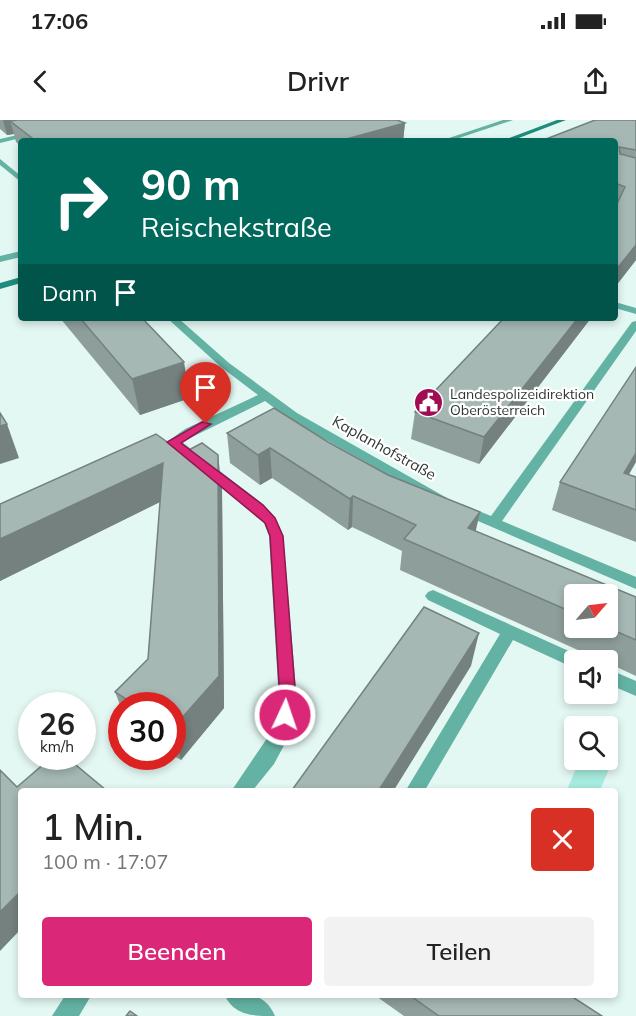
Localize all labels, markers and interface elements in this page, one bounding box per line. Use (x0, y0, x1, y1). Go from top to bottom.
text: 17:06 (30, 7, 88, 35)
text: Drivr (287, 64, 349, 98)
icon: back (24, 65, 57, 98)
icon: share (579, 65, 612, 98)
text: 90 m (141, 158, 241, 211)
icon: right (42, 162, 120, 240)
text: Reischekstraße (141, 210, 332, 244)
icon: arrive (109, 276, 142, 309)
text: Dann (42, 279, 97, 307)
pin (180, 362, 231, 424)
icon: arrive (189, 371, 222, 404)
place label: Landespolizeidirektion Oberösterreich (450, 385, 594, 419)
public building icon: Landespolizeidirektion Oberösterreich (413, 386, 445, 418)
street label: Kaplanhofstraße (329, 411, 439, 484)
north arrow (564, 584, 618, 638)
map controls (564, 584, 618, 770)
button: sound (564, 650, 618, 704)
position arrow (253, 683, 317, 747)
speed limit sign: 30 (108, 692, 186, 770)
text: 26 (39, 705, 75, 743)
button: search (564, 716, 618, 770)
text: km/h (40, 737, 74, 756)
text: 1 Min. (42, 804, 143, 849)
button: close (531, 808, 594, 871)
text: 100 m · 17:07 (42, 849, 168, 874)
button: Beenden (42, 917, 312, 986)
button: Teilen (324, 917, 594, 986)

